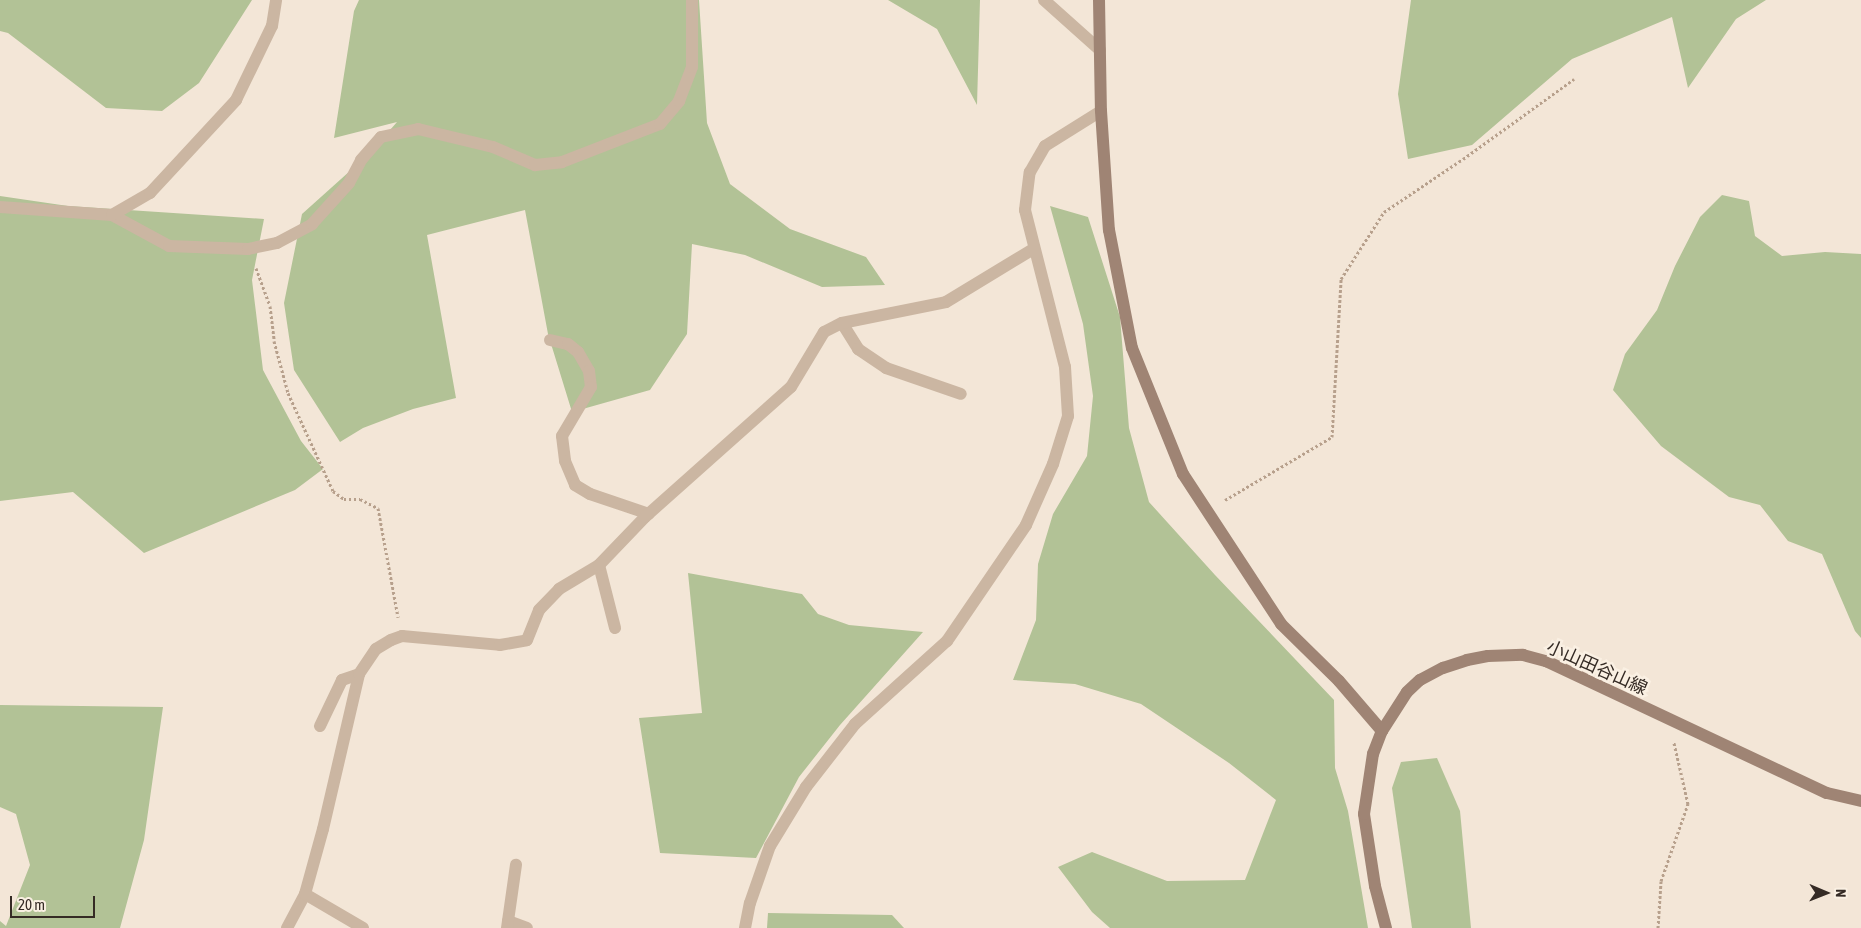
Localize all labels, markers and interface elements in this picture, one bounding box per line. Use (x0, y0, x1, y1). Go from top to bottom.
street label: 小山田谷山線 (1543, 636, 1651, 700)
north arrow (1801, 868, 1851, 918)
scale bar (12, 886, 98, 918)
text: N (1833, 889, 1849, 898)
text: 20 m (18, 896, 45, 913)

